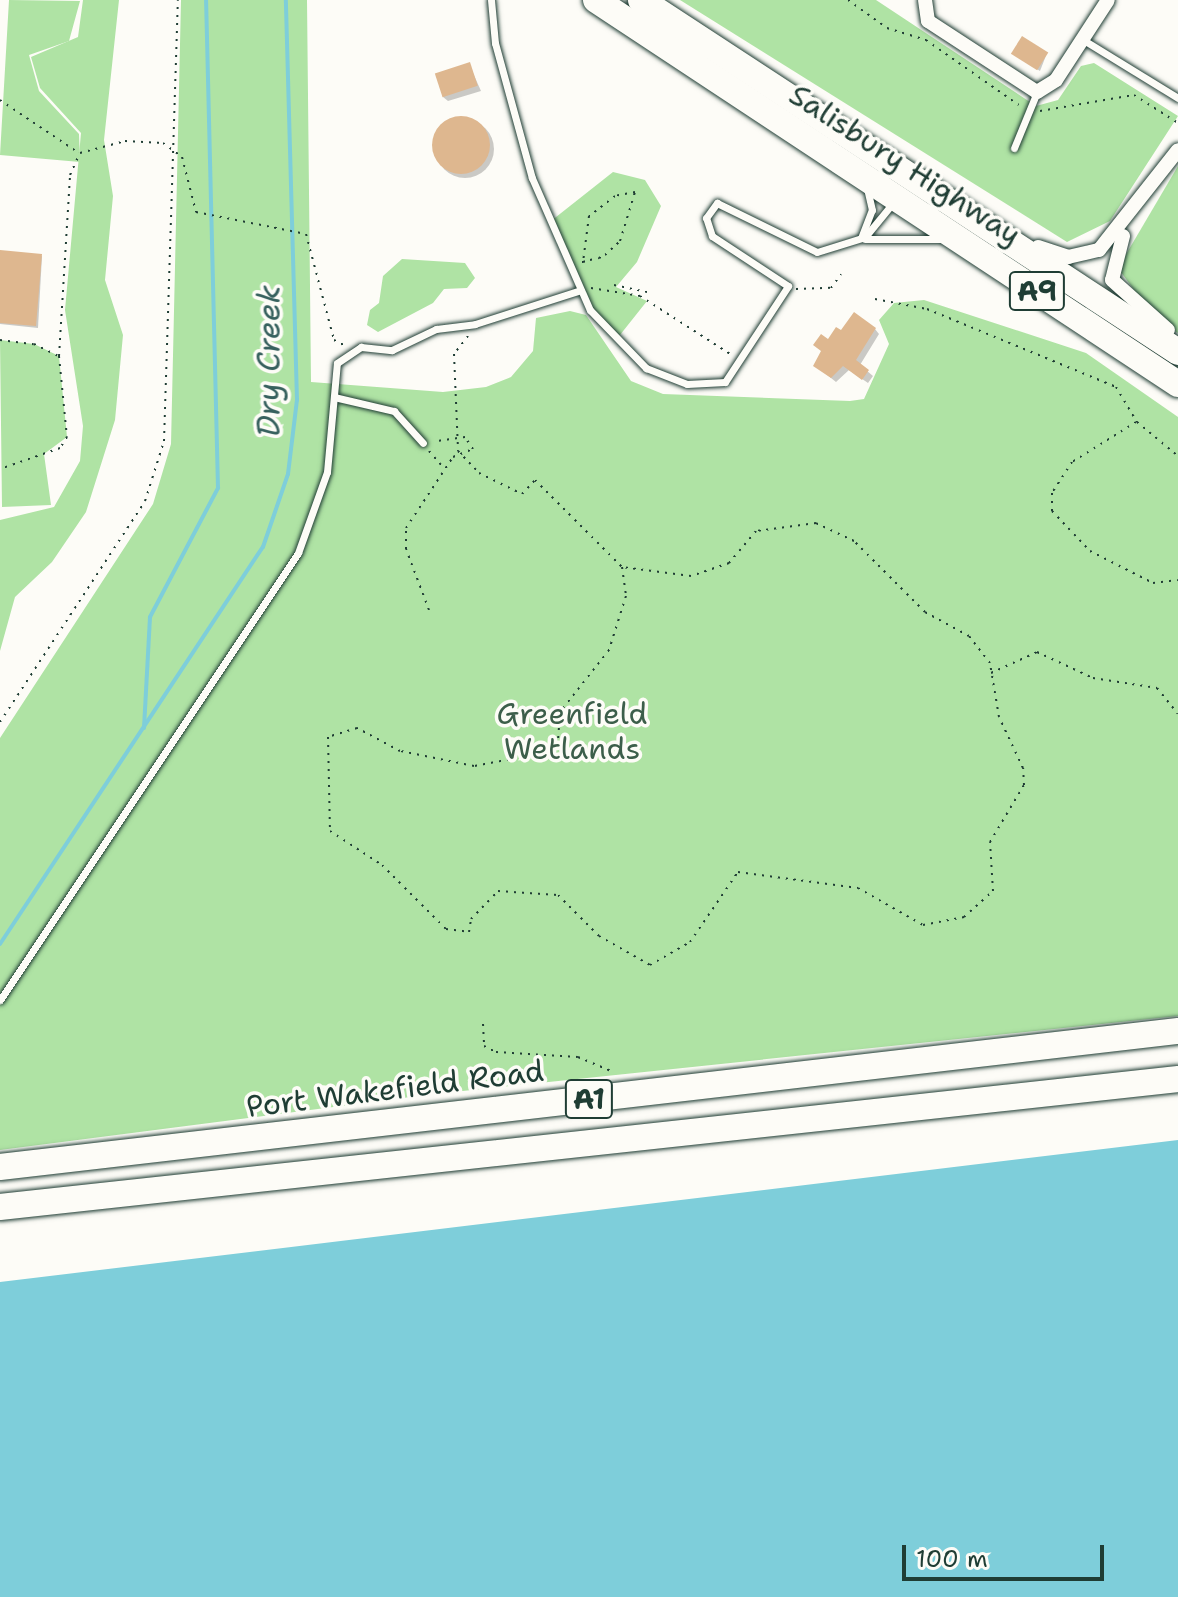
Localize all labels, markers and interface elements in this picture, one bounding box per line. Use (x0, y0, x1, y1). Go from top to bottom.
street label: Salisbury Highway (783, 77, 1027, 253)
road number: A9 (1007, 267, 1067, 315)
water label: Dry Creek (250, 285, 288, 437)
park label: Greenfield Wetlands (497, 696, 647, 766)
street label: Port Wakefield Road (244, 1053, 546, 1125)
road number: A1 (563, 1075, 615, 1123)
scale bar (906, 1529, 1108, 1579)
text: 100 m (916, 1543, 988, 1575)

